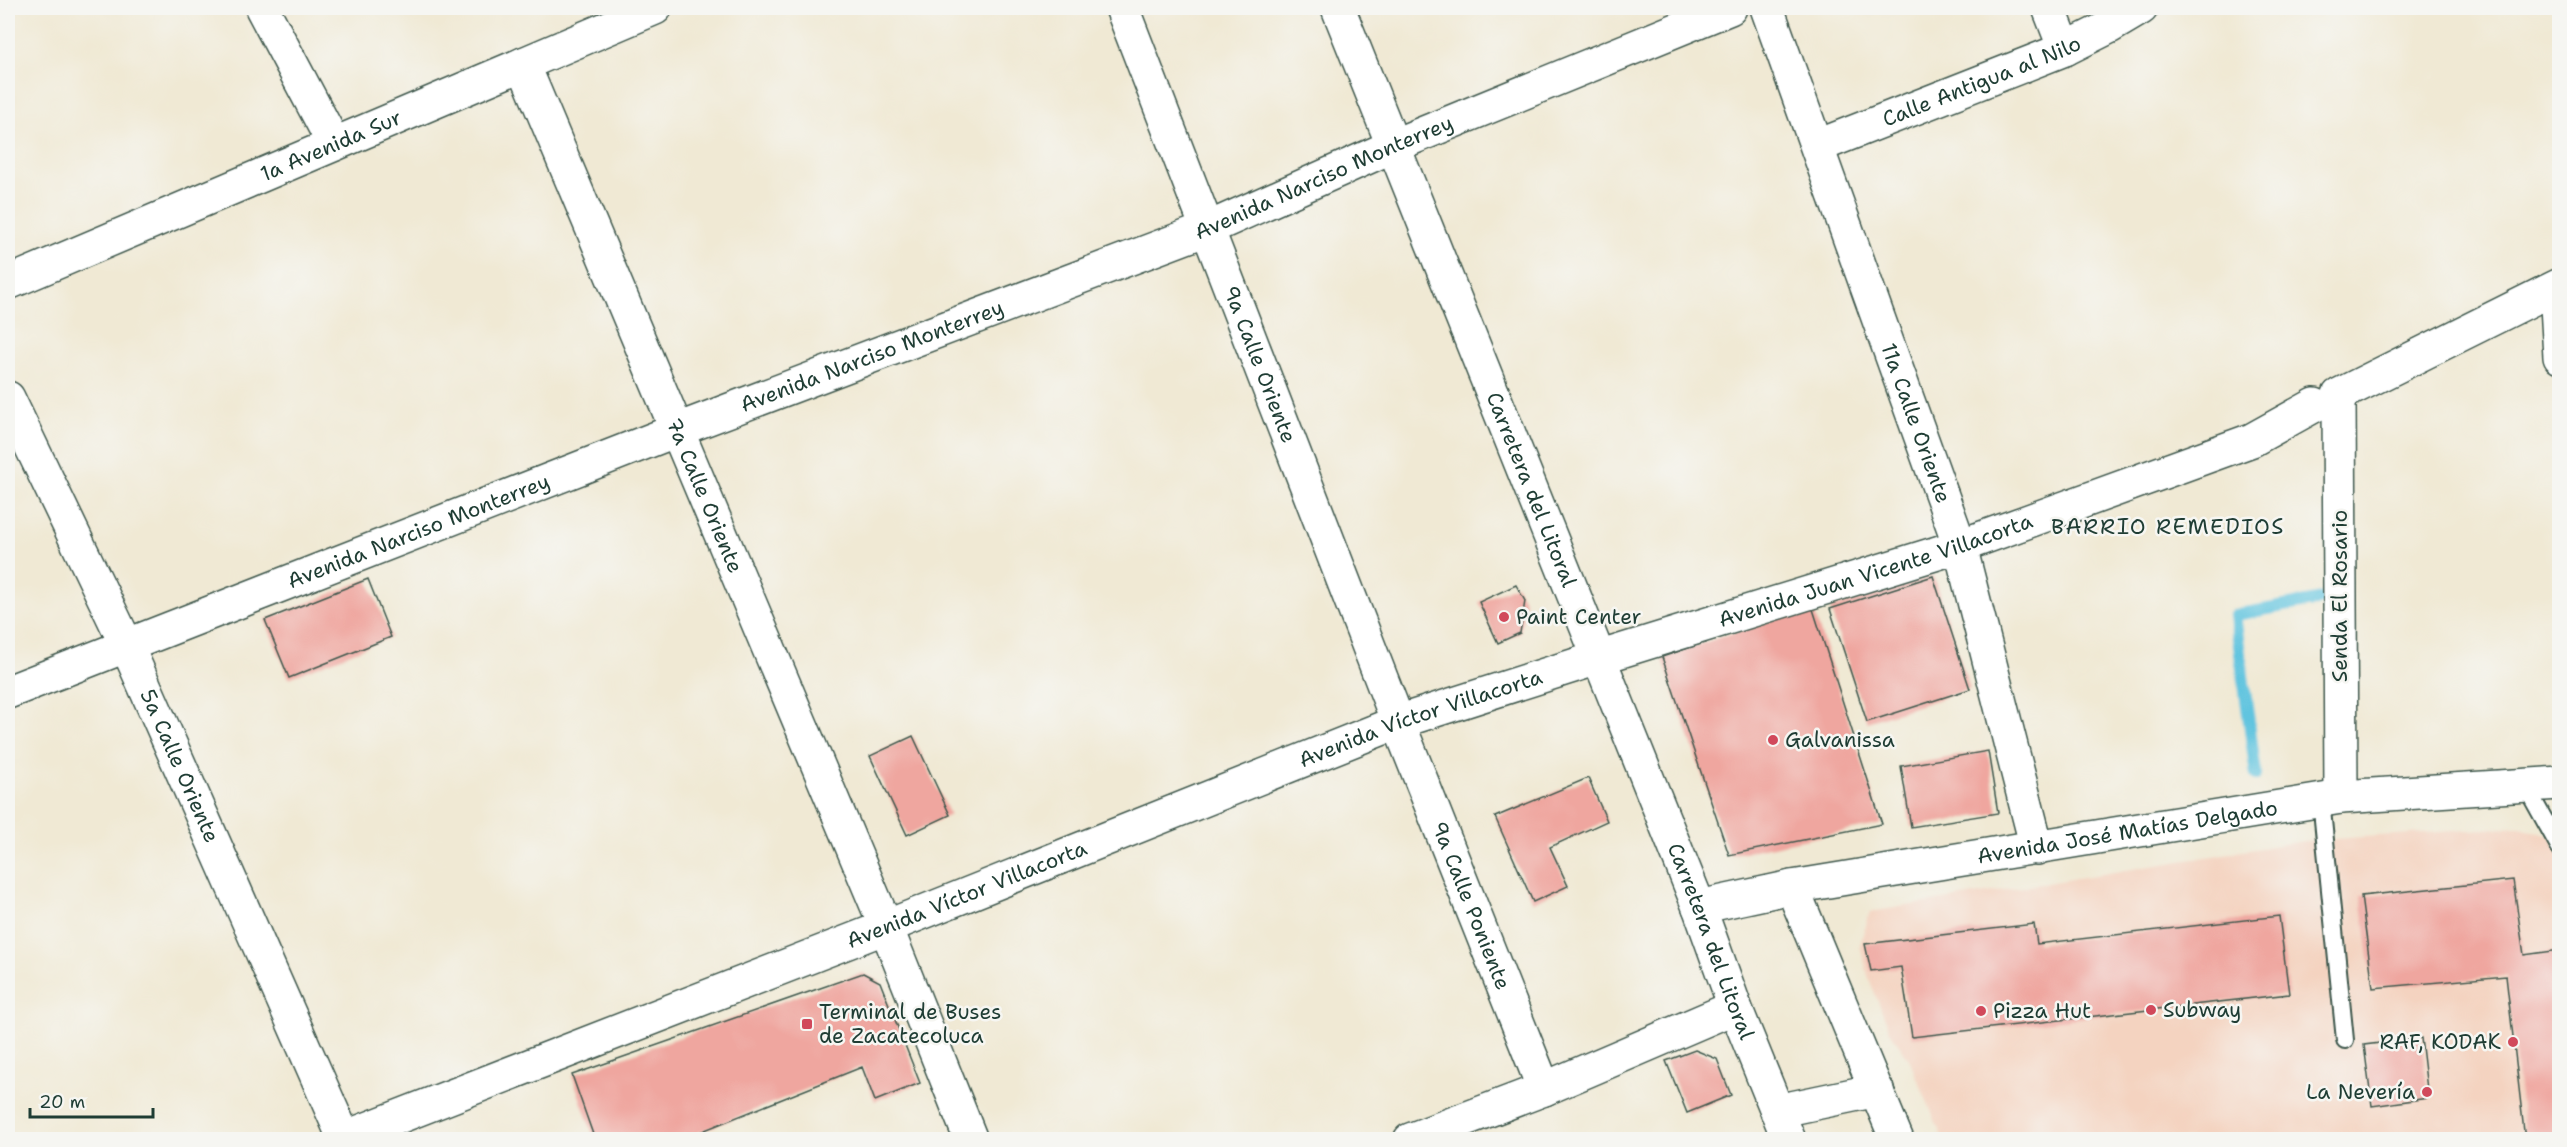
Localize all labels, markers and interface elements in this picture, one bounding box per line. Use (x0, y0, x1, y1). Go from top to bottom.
street label: Calle Antigua al Nilo (1878, 29, 2086, 133)
street label: 1a Avenida Sur (256, 103, 406, 188)
street label: Avenida Narciso Monterrey (1191, 109, 1457, 246)
street label: 9a Calle Oriente (1217, 282, 1303, 447)
street label: Avenida Narciso Monterrey (736, 293, 1008, 419)
street label: 11a Calle Oriente (1874, 339, 1957, 507)
street label: Carretera del Litoral (1480, 388, 1583, 592)
street label: 7a Calle Oriente (659, 414, 749, 577)
street label: Avenida Narciso Monterrey (283, 467, 554, 595)
street label: Avenida Juan Vicente Villacorta (1715, 507, 2036, 634)
street label: Senda El Rosario (2326, 510, 2354, 682)
district label: BARRIO REMEDIOS (2051, 512, 2285, 541)
place label: Paint Center (1516, 603, 1642, 631)
marker: Paint Center (1497, 610, 1511, 624)
street label: Avenida Víctor Villacorta (1295, 663, 1546, 774)
street label: 5a Calle Oriente (134, 685, 226, 847)
place label: Galvanissa (1785, 726, 1895, 754)
marker: Galvanissa (1766, 733, 1780, 747)
street label: Avenida José Matías Delgado (1975, 794, 2280, 870)
street label: 9a Calle Poniente (1425, 817, 1517, 994)
street label: Avenida Víctor Villacorta (843, 834, 1091, 955)
street label: Carretera del Litoral (1661, 839, 1761, 1044)
place label: Subway (2163, 996, 2241, 1024)
place label: Pizza Hut (1993, 997, 2091, 1025)
place label: Terminal de Buses de Zacatecoluca (819, 998, 1001, 1050)
marker: Subway (2144, 1003, 2158, 1017)
marker: Pizza Hut (1974, 1004, 1988, 1018)
marker: Terminal de Buses de Zacatecoluca (800, 1017, 814, 1031)
place label: RAF, KODAK (2380, 1028, 2501, 1056)
marker: RAF, KODAK (2506, 1035, 2520, 1049)
place label: La Nevería (2306, 1078, 2415, 1106)
scale bar (30, 1081, 153, 1119)
marker: La Nevería (2420, 1085, 2434, 1099)
text: 20 m (39, 1090, 85, 1114)

